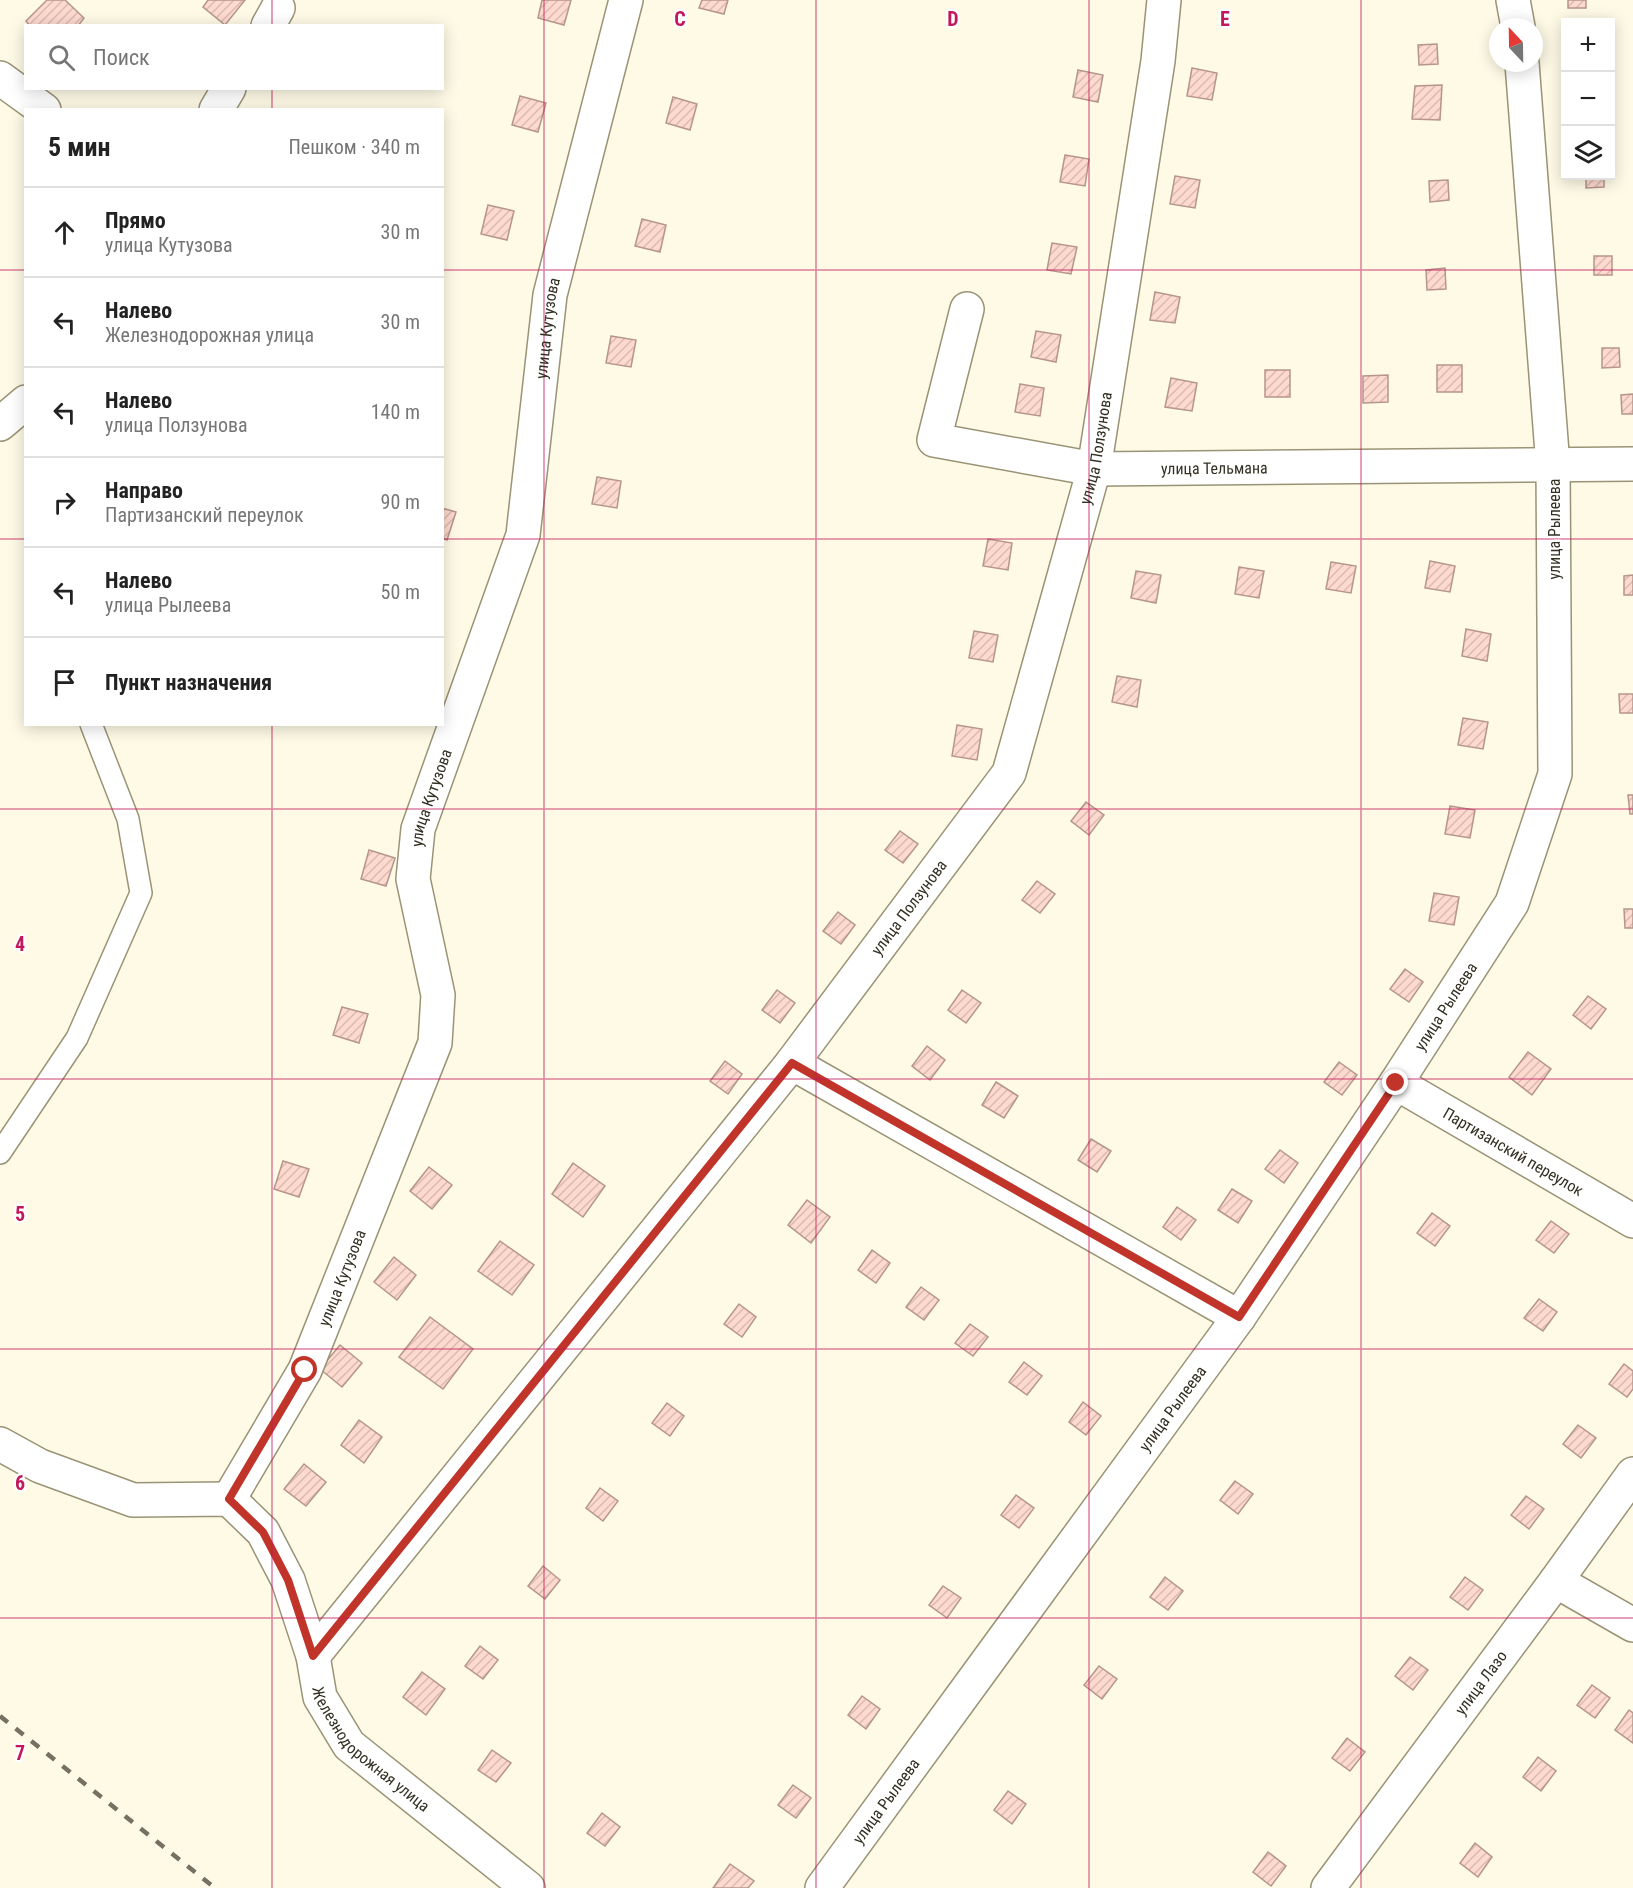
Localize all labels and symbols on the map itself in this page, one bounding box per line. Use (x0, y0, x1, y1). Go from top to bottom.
text: C (674, 7, 686, 31)
text: D (947, 7, 959, 31)
text: E (1220, 7, 1230, 31)
north arrow (1489, 18, 1543, 72)
street label: улица Кутузова (532, 276, 564, 380)
street label: улица Ползунова (1076, 391, 1116, 507)
street label: улица Тельмана (1161, 458, 1268, 478)
street label: улица Рылеева (1545, 478, 1564, 580)
street label: улица Кутузова (407, 746, 456, 848)
street label: улица Ползунова (867, 856, 951, 959)
text: 4 (15, 932, 25, 956)
street label: улица Рылеева (1410, 959, 1481, 1054)
route end (1382, 1069, 1408, 1095)
street label: Партизанский переулок (1440, 1104, 1587, 1200)
text: 5 (15, 1202, 25, 1226)
street label: улица Кутузова (314, 1227, 370, 1329)
route start (291, 1356, 317, 1382)
street label: улица Рылеева (1135, 1362, 1210, 1455)
text: 6 (15, 1471, 25, 1495)
street label: улица Лазо (1451, 1647, 1511, 1719)
street label: Железнодорожная улица (308, 1685, 433, 1816)
text: 7 (15, 1741, 25, 1765)
street label: улица Рылеева (849, 1755, 924, 1847)

